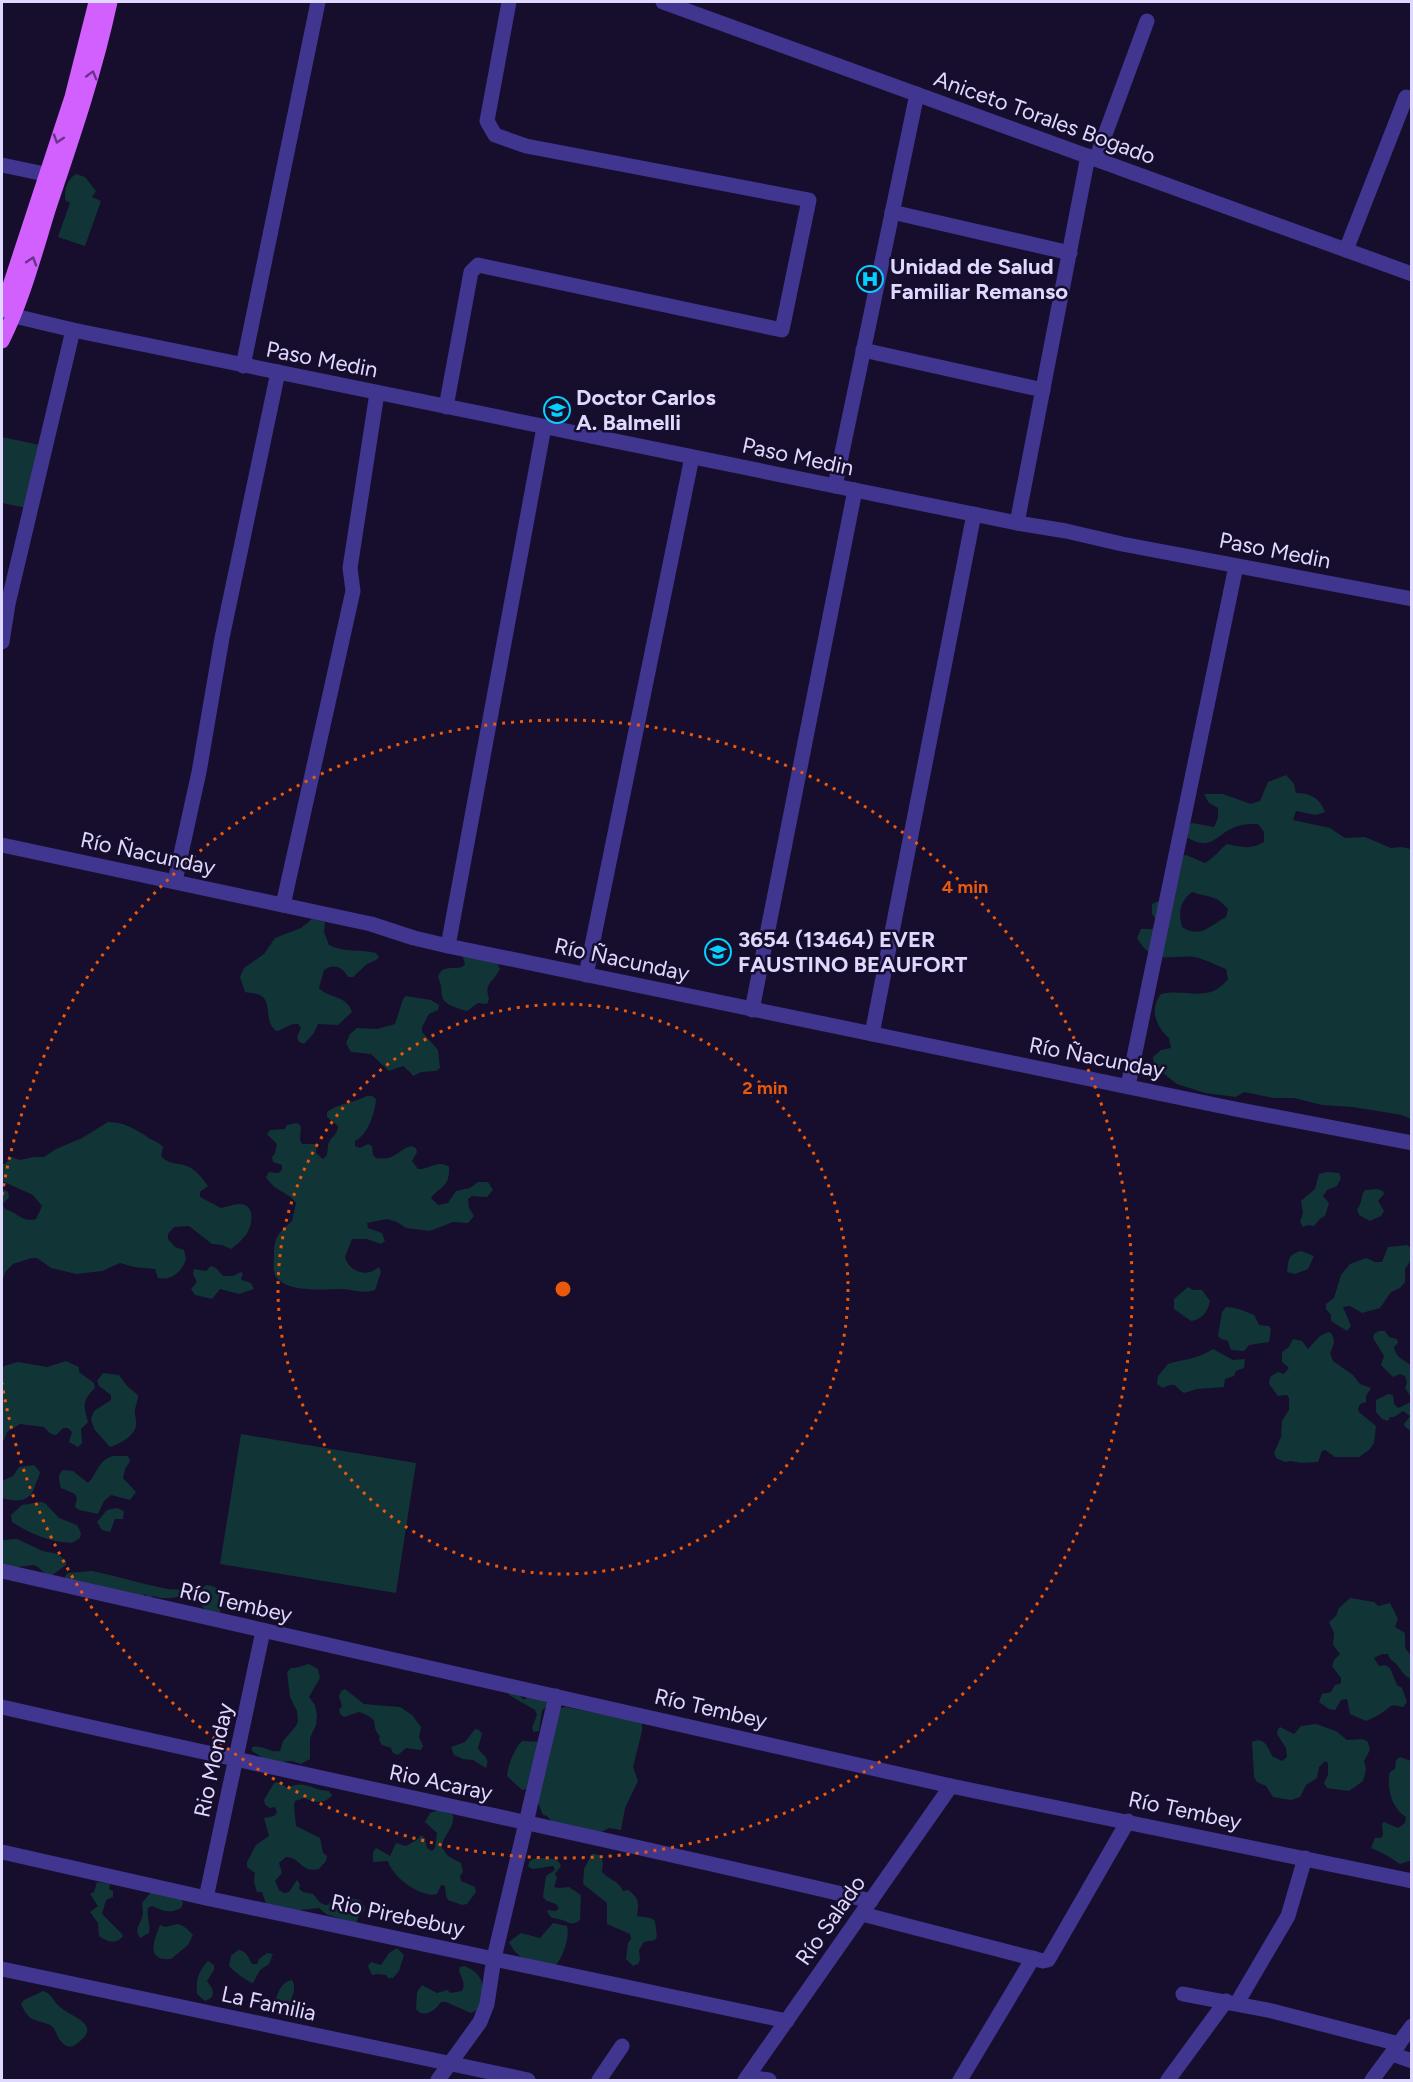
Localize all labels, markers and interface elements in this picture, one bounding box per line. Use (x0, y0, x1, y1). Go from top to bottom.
street label: Aniceto Torales Bogado (931, 65, 1159, 170)
one-way arrow (85, 70, 98, 80)
one-way arrow (53, 133, 65, 144)
place label: Unidad de Salud Familiar Remanso (890, 253, 1068, 305)
one-way arrow (25, 256, 37, 267)
hospital icon: Unidad de Salud Familiar Remanso (855, 264, 885, 294)
street label: Paso Medin (264, 335, 380, 384)
place label: Doctor Carlos A. Balmelli (576, 384, 716, 436)
school or university icon: Doctor Carlos A. Balmelli (542, 395, 572, 425)
street label: Paso Medin (740, 432, 856, 481)
street label: Paso Medin (1217, 526, 1333, 575)
street label: Río Ñacunday (78, 826, 218, 881)
text: 4 min (942, 876, 988, 898)
place label: 3654 (13464) EVER FAUSTINO BEAUFORT (738, 926, 968, 978)
street label: Río Ñacunday (552, 932, 692, 987)
school or university icon: 3654 (13464) EVER FAUSTINO BEAUFORT (703, 937, 733, 967)
street label: Río Ñacunday (1027, 1031, 1167, 1084)
text: 2 min (742, 1077, 788, 1099)
centre of rings (553, 1279, 573, 1299)
street label: Río Tembey (177, 1576, 295, 1629)
street label: Río Tembey (652, 1682, 770, 1735)
street label: Rio Monday (188, 1700, 239, 1820)
street label: Rio Acaray (387, 1758, 495, 1807)
street label: Río Tembey (1126, 1785, 1244, 1836)
street label: Río Salado (790, 1870, 871, 1970)
street label: Rio Pirebebuy (329, 1888, 468, 1943)
street label: La Familia (219, 1980, 319, 2027)

